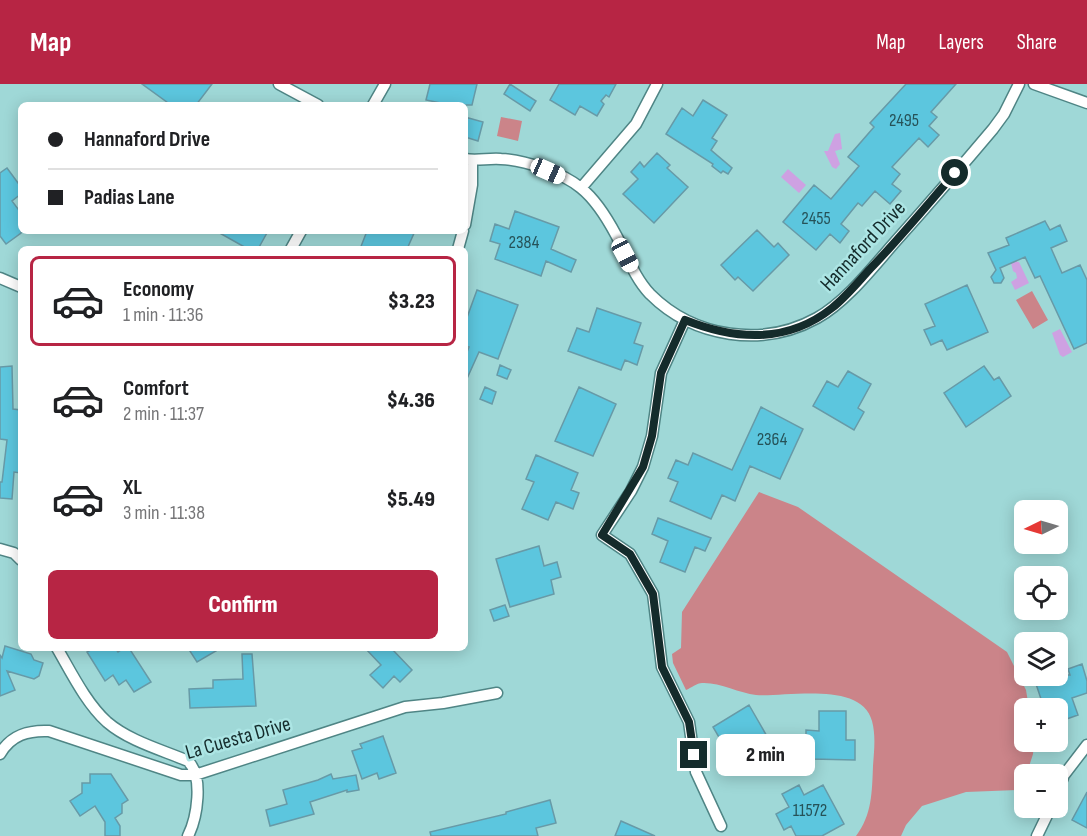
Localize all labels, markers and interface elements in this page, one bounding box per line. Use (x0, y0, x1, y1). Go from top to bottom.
text: Map (30, 26, 71, 59)
text: Map (876, 30, 905, 55)
text: Layers (938, 30, 984, 55)
text: Share (1017, 30, 1057, 55)
house number: 2495 (889, 110, 919, 131)
text: Hannaford Drive (84, 126, 210, 153)
car (528, 155, 568, 187)
route start (941, 159, 968, 186)
text: Padias Lane (84, 184, 175, 211)
street label: Hannaford Drive (815, 196, 911, 296)
house number: 2455 (801, 208, 831, 229)
house number: 2384 (509, 232, 540, 253)
car (609, 235, 641, 275)
icon: car (51, 274, 105, 328)
text: Economy (123, 276, 194, 303)
text: $3.23 (388, 288, 435, 315)
text: 1 min · 11:36 (123, 303, 204, 327)
icon: car (51, 373, 105, 427)
text: Comfort (123, 375, 189, 402)
text: $4.36 (387, 387, 435, 414)
text: 2 min · 11:37 (123, 402, 204, 426)
house number: 2364 (757, 429, 788, 450)
icon: car (51, 472, 105, 526)
text: XL (123, 474, 142, 501)
text: $5.49 (387, 486, 435, 513)
north arrow (1014, 500, 1068, 554)
map controls (1014, 500, 1068, 818)
text: 3 min · 11:38 (123, 501, 205, 525)
button: locate (1014, 566, 1068, 620)
button: Confirm (48, 570, 438, 639)
button: layers (1014, 632, 1068, 686)
button: + (1014, 698, 1068, 752)
street label: La Cuesta Drive (182, 711, 294, 765)
callout: 2 min (715, 734, 814, 776)
route end (680, 741, 707, 768)
text: 2 min (746, 743, 785, 767)
button: − (1014, 764, 1068, 818)
house number: 11572 (793, 800, 827, 821)

